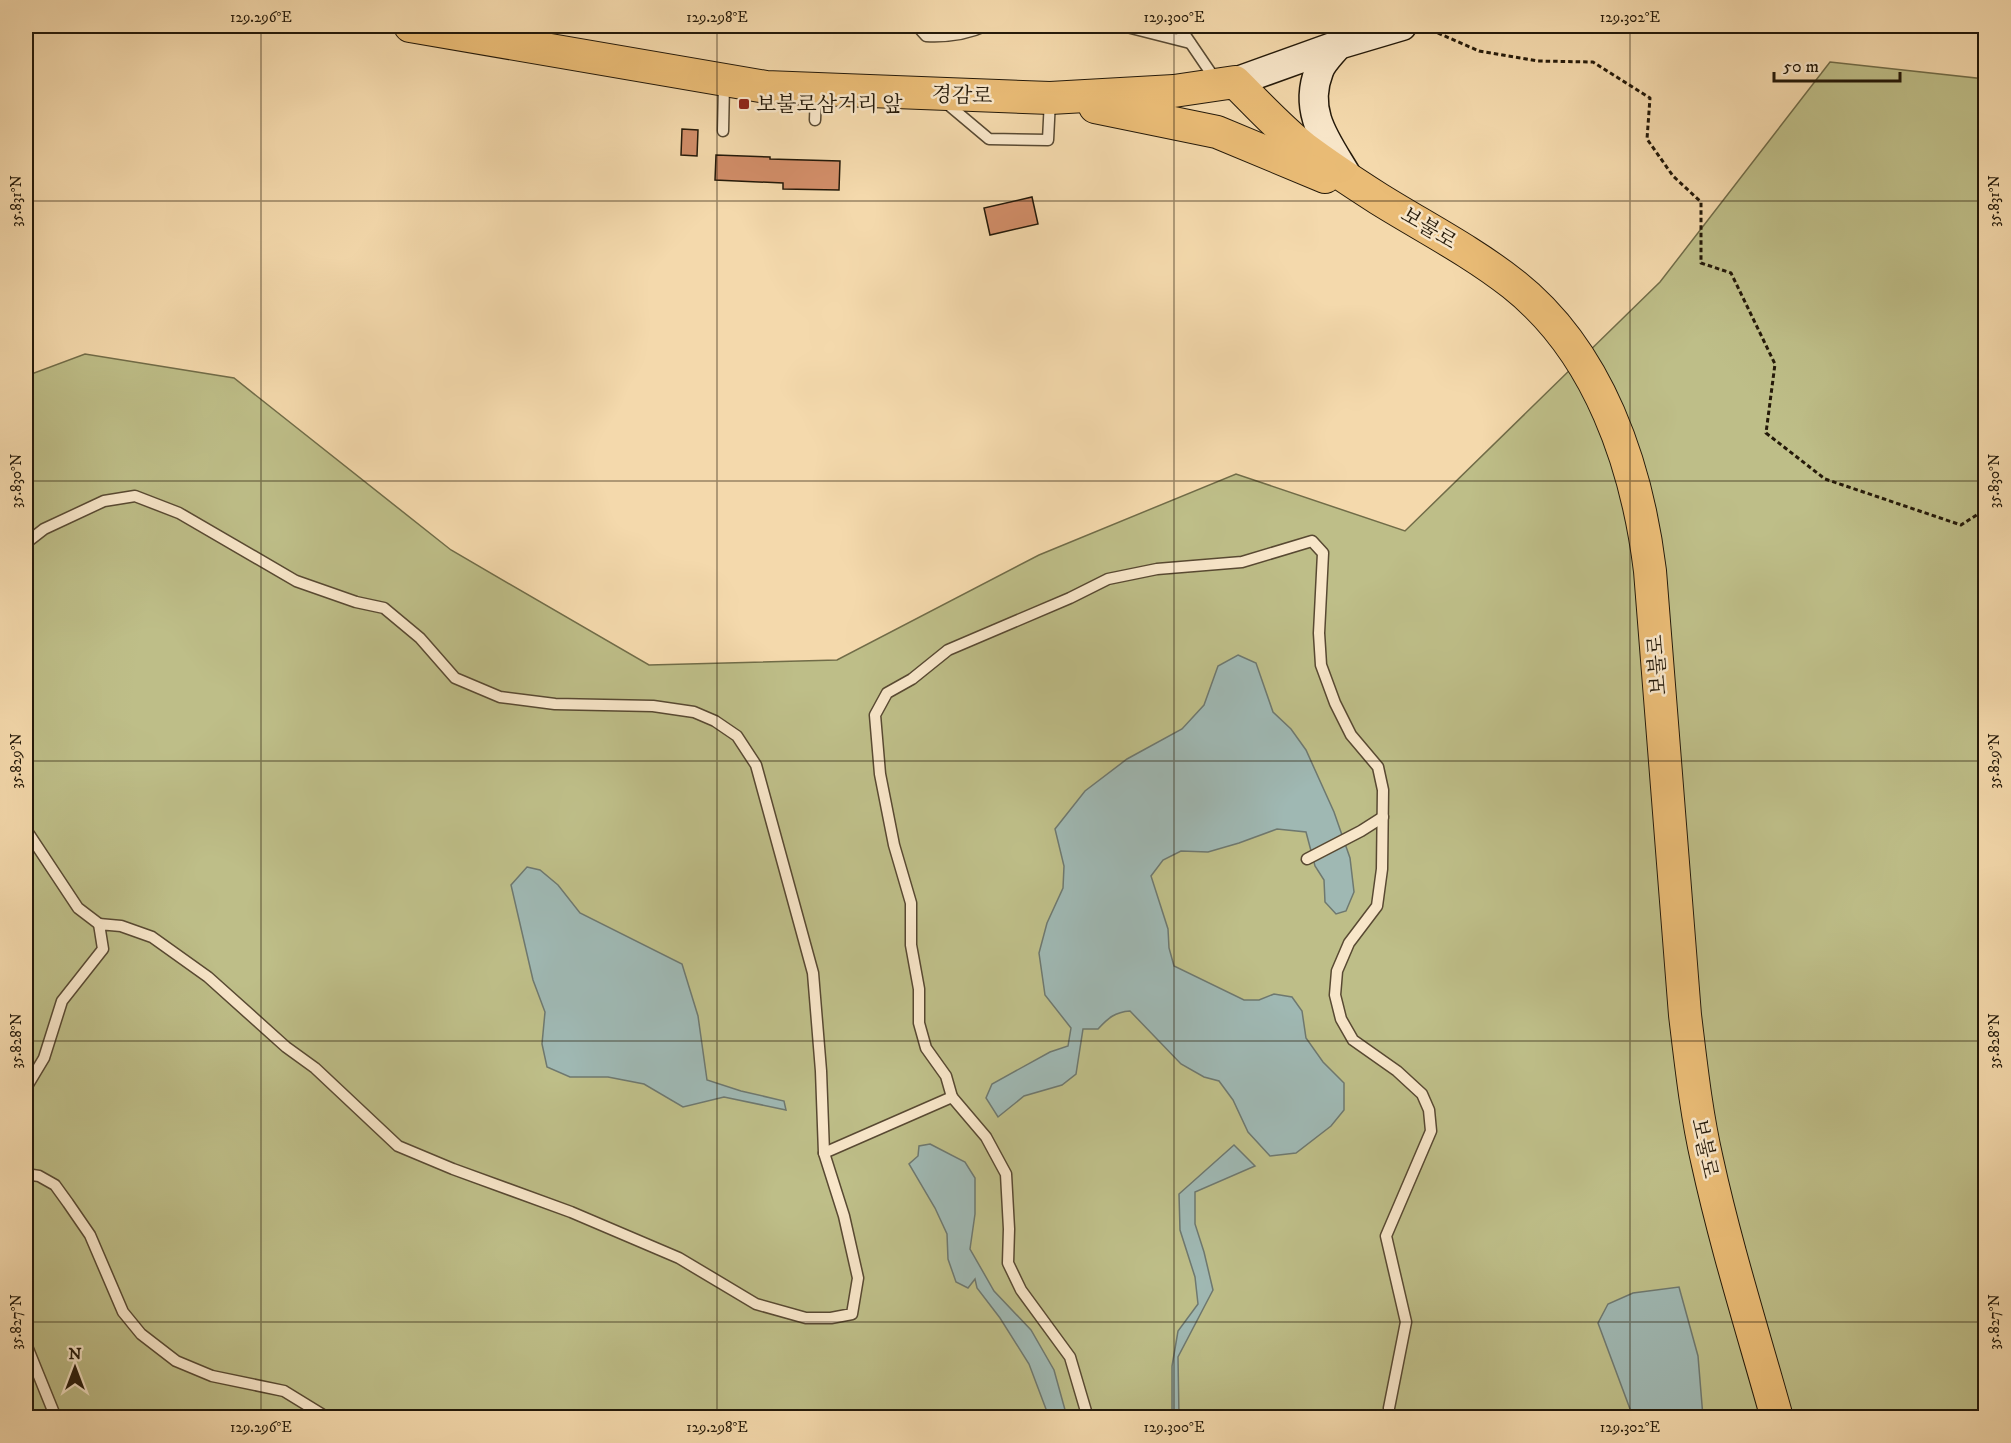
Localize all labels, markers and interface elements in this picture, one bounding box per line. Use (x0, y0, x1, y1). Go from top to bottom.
text: 129.296°E (230, 8, 292, 27)
text: 129.298°E (686, 8, 748, 27)
text: 129.300°E (1143, 8, 1205, 27)
text: 129.302°E (1600, 8, 1661, 27)
scale bar (1774, 45, 1900, 83)
text: 50 m (1783, 56, 1819, 78)
street label: 경감로 (931, 82, 993, 110)
place label: 보불로삼거리 앞 (756, 92, 903, 118)
marker: 보불로삼거리 앞 (737, 97, 751, 111)
text: 35.831°N (7, 175, 26, 227)
text: 35.831°N (1985, 175, 2004, 227)
street label: 보불로 (1396, 202, 1461, 256)
text: 35.830°N (7, 454, 26, 508)
text: 35.830°N (1985, 454, 2004, 508)
street label: 보불로 (1643, 634, 1673, 696)
text: 35.829°N (7, 733, 26, 789)
text: 35.829°N (1985, 733, 2004, 789)
text: 35.828°N (7, 1013, 26, 1069)
text: 35.828°N (1985, 1013, 2004, 1069)
street label: 보불로 (1685, 1116, 1723, 1181)
text: 35.827°N (7, 1294, 26, 1350)
text: 35.827°N (1985, 1294, 2004, 1350)
north arrow (45, 1338, 105, 1398)
text: N (68, 1344, 82, 1364)
text: 129.296°E (230, 1418, 292, 1437)
text: 129.298°E (686, 1418, 748, 1437)
text: 129.300°E (1143, 1418, 1205, 1437)
text: 129.302°E (1600, 1418, 1661, 1437)

